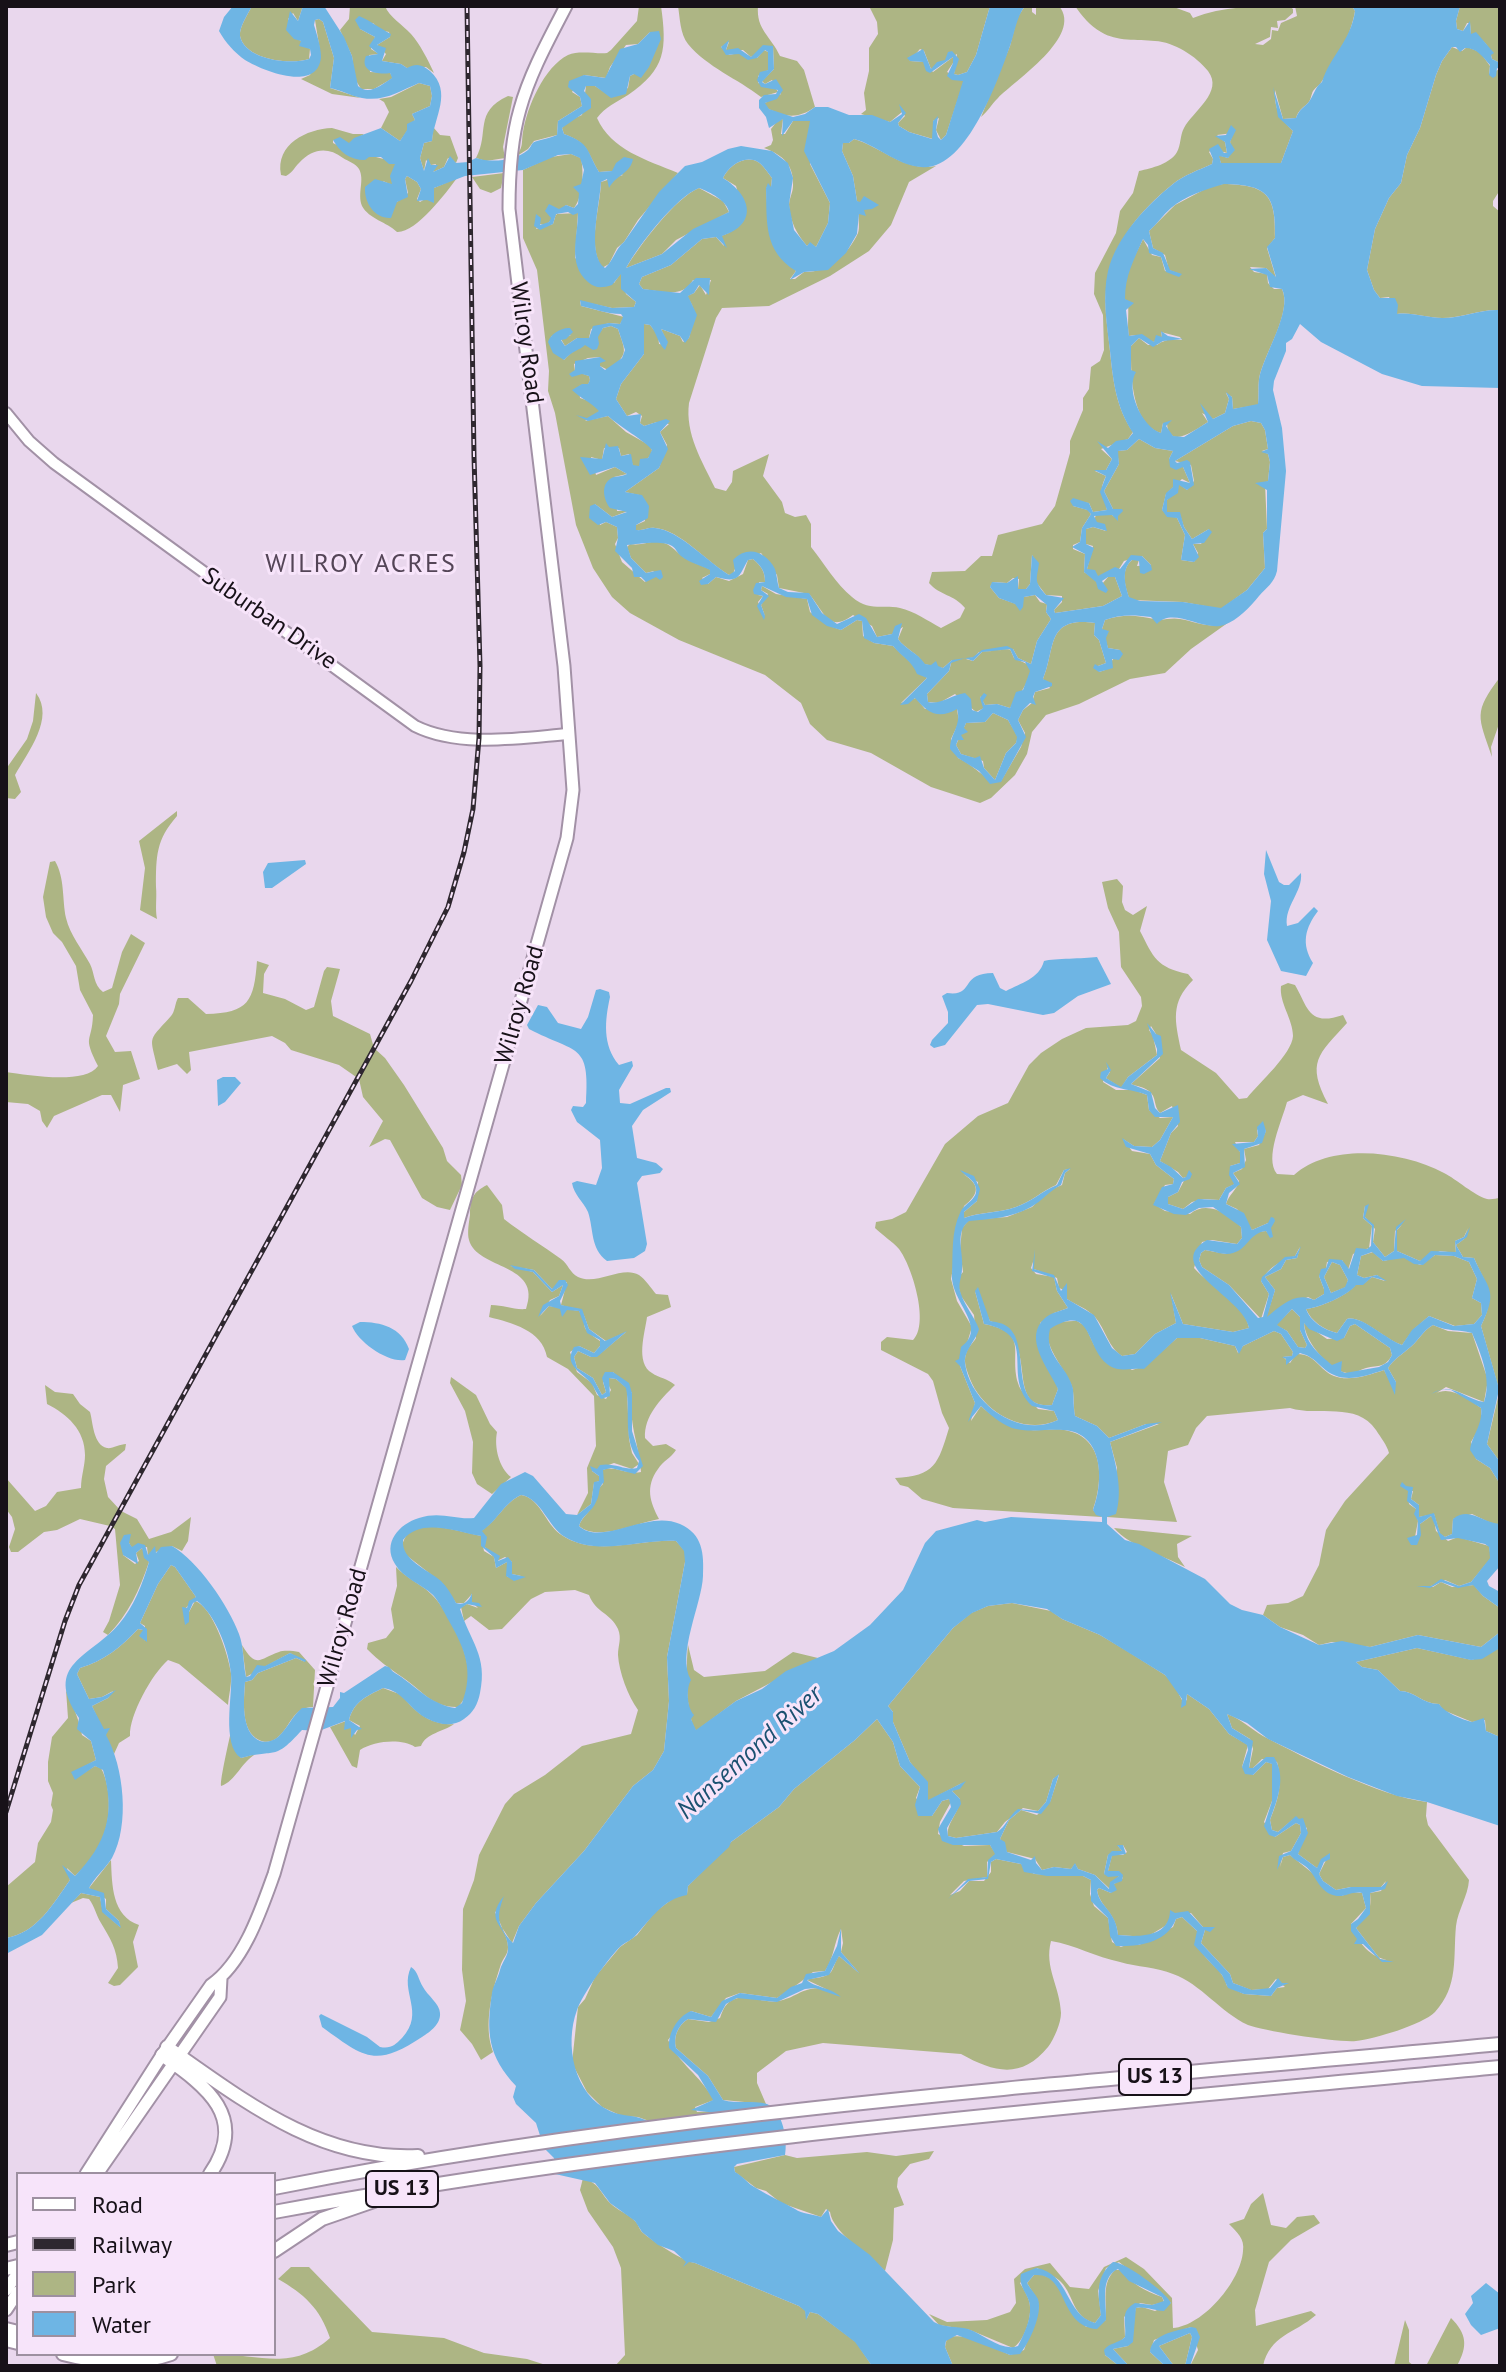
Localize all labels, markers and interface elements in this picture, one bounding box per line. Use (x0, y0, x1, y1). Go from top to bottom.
street label: Wilroy Road (503, 280, 549, 406)
district label: WILROY ACRES (265, 549, 457, 581)
street label: Suburban Drive (196, 562, 342, 676)
street label: Wilroy Road (489, 942, 551, 1068)
street label: Wilroy Road (312, 1565, 374, 1691)
water label: Nansemond River (671, 1680, 829, 1826)
road number: US 13 (1119, 2059, 1191, 2095)
road number: US 13 (366, 2171, 438, 2207)
legend (16, 2172, 276, 2356)
text: Road (92, 2189, 143, 2220)
text: Railway (92, 2229, 172, 2260)
text: Park (92, 2269, 136, 2300)
text: Water (92, 2309, 151, 2340)

